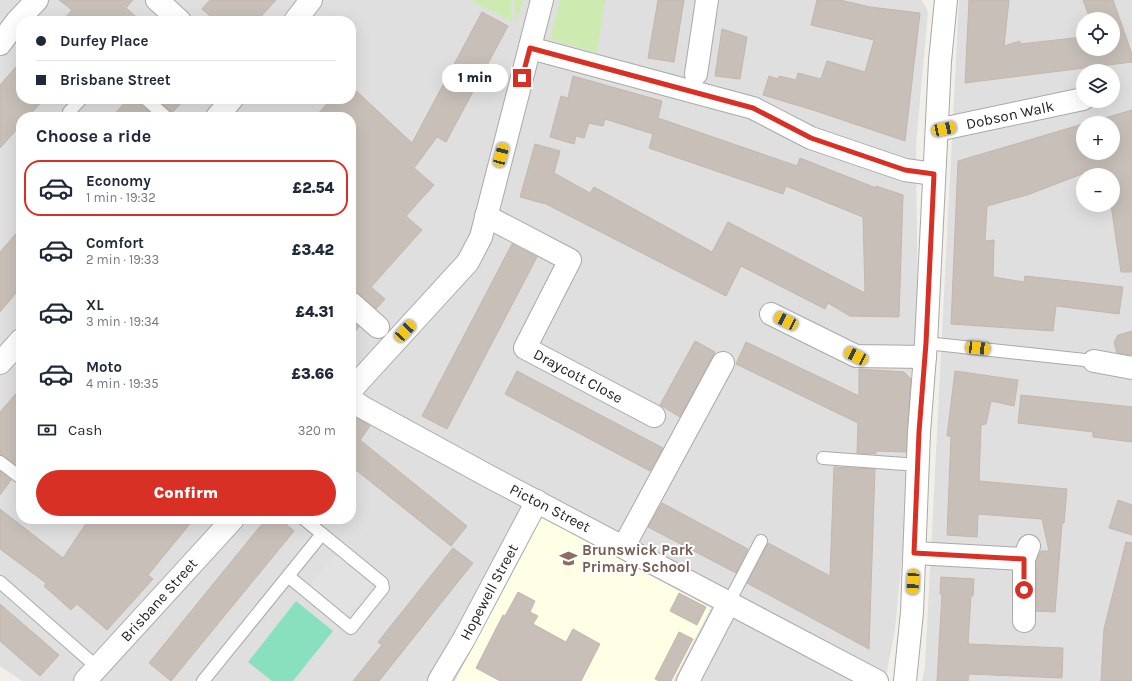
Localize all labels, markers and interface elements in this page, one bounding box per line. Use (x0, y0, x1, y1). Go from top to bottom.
map controls (1076, 12, 1120, 212)
button: locate (1076, 12, 1120, 56)
text: Durfey Place (60, 32, 148, 50)
callout: 1 min (442, 64, 508, 92)
button: layers (1076, 64, 1120, 108)
route end (513, 69, 531, 87)
text: 1 min (458, 70, 492, 85)
text: Brisbane Street (60, 71, 171, 89)
street label: Dobson Walk (964, 97, 1056, 133)
button: + (1076, 116, 1120, 160)
car (931, 121, 957, 137)
text: Choose a ride (36, 125, 151, 147)
car (492, 142, 510, 168)
button: − (1076, 168, 1120, 212)
icon: car (38, 170, 74, 206)
text: Economy (86, 172, 151, 190)
text: £2.54 (293, 179, 334, 197)
text: 1 min · 19:32 (86, 190, 156, 205)
icon: car (38, 232, 74, 268)
text: Comfort (86, 234, 144, 252)
text: £3.42 (292, 241, 334, 259)
text: 2 min · 19:33 (86, 252, 159, 267)
icon: car (38, 294, 74, 330)
text: XL (86, 296, 104, 314)
text: £4.31 (296, 303, 334, 321)
car (773, 310, 799, 332)
text: 3 min · 19:34 (86, 314, 159, 329)
car (392, 318, 418, 344)
car (965, 341, 991, 355)
street label: Draycott Close (530, 345, 626, 407)
car (843, 345, 869, 367)
icon: car (38, 356, 74, 392)
text: Moto (86, 358, 122, 376)
text: £3.66 (291, 365, 334, 383)
text: 4 min · 19:35 (86, 376, 159, 391)
icon: cash (36, 419, 58, 441)
text: Cash (68, 421, 102, 439)
text: 320 m (298, 423, 336, 438)
button: Confirm (36, 470, 336, 516)
street label: Picton Street (507, 480, 594, 536)
street label: Hopewell Street (456, 540, 522, 643)
place label: Brunswick Park Primary School (582, 541, 694, 576)
school or university icon: Brunswick Park Primary School (559, 549, 579, 569)
street label: Brisbane Street (117, 554, 201, 645)
car (906, 570, 920, 594)
route start (1015, 581, 1033, 599)

